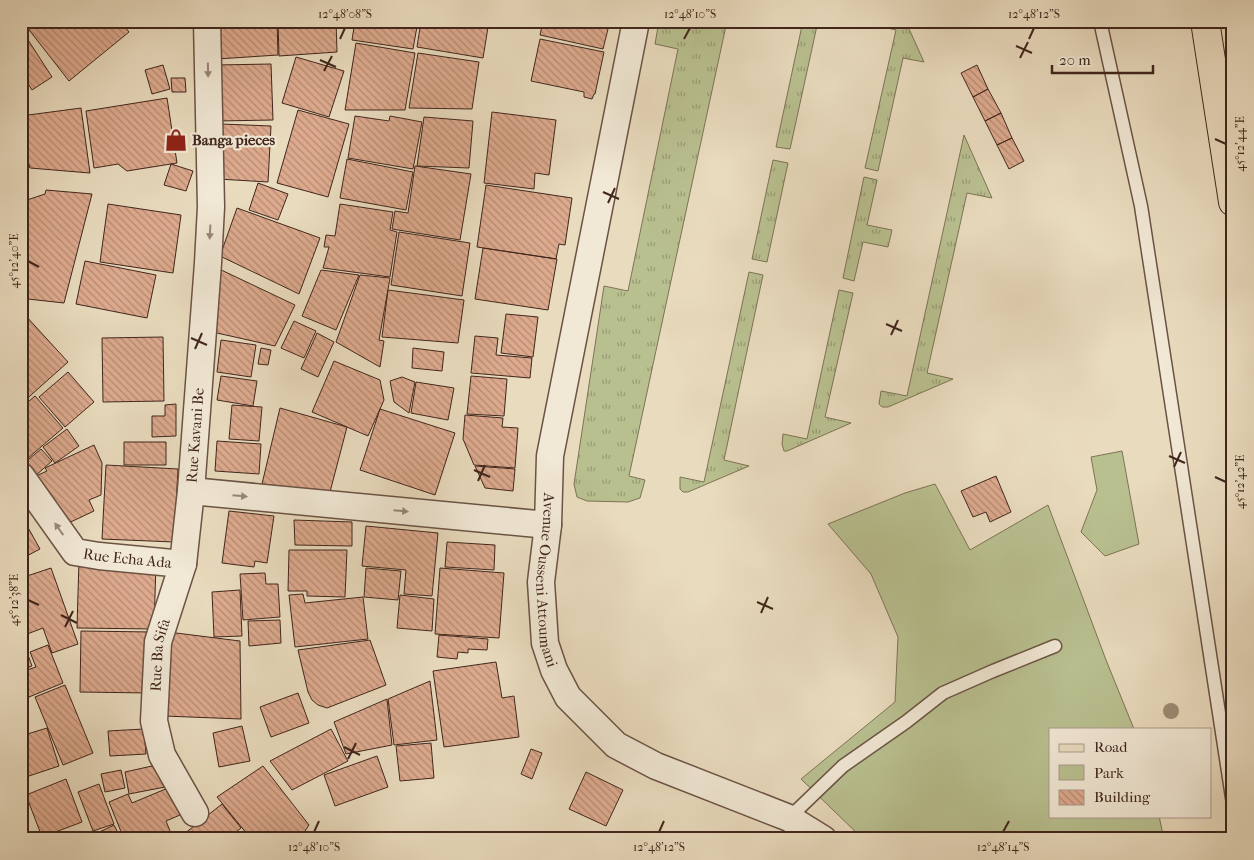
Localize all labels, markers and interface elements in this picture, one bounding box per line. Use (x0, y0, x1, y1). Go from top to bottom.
text: 12°48'08"S (318, 7, 372, 21)
text: 12°48'10"S (664, 7, 716, 21)
text: 12°48'12"S (1008, 7, 1060, 21)
scale bar (1052, 42, 1153, 74)
text: 20 m (1059, 51, 1091, 69)
one-way arrow (204, 62, 212, 78)
text: 45°12'44"E (1233, 116, 1247, 172)
shop icon: Banga pieces (163, 127, 189, 153)
place label: Banga pieces (192, 131, 275, 149)
one-way arrow (205, 225, 213, 241)
text: 45°12'40"E (7, 233, 21, 289)
street label: Rue Kavani Be (183, 386, 208, 483)
text: 45°12'42"E (1233, 455, 1247, 509)
street label: Avenue Ousseni Attoumani (532, 491, 562, 670)
one-way arrow (232, 492, 248, 500)
one-way arrow (394, 507, 410, 515)
one-way arrow (54, 522, 64, 536)
street label: Rue Echa Ada (82, 544, 173, 572)
text: 45°12'38"E (7, 574, 21, 626)
street label: Rue Ba Sifa (147, 615, 174, 692)
legend (1049, 728, 1212, 818)
text: Road (1094, 738, 1128, 756)
text: Park (1094, 764, 1124, 782)
text: Building (1094, 788, 1151, 806)
text: 12°48'10"S (288, 840, 340, 854)
text: 12°48'12"S (633, 840, 685, 854)
text: 12°48'14"S (977, 840, 1029, 854)

